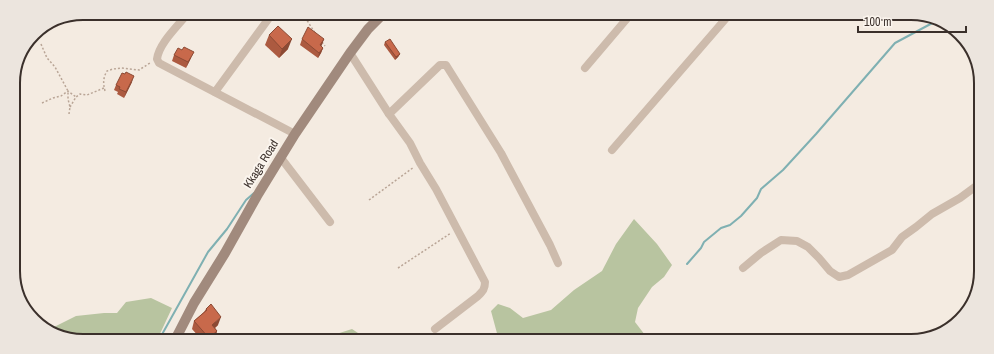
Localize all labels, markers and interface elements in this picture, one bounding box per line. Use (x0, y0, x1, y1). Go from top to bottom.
scale bar (858, 8, 966, 34)
text: 100 m (864, 14, 891, 30)
street label: Kkaga Road (240, 137, 282, 191)

